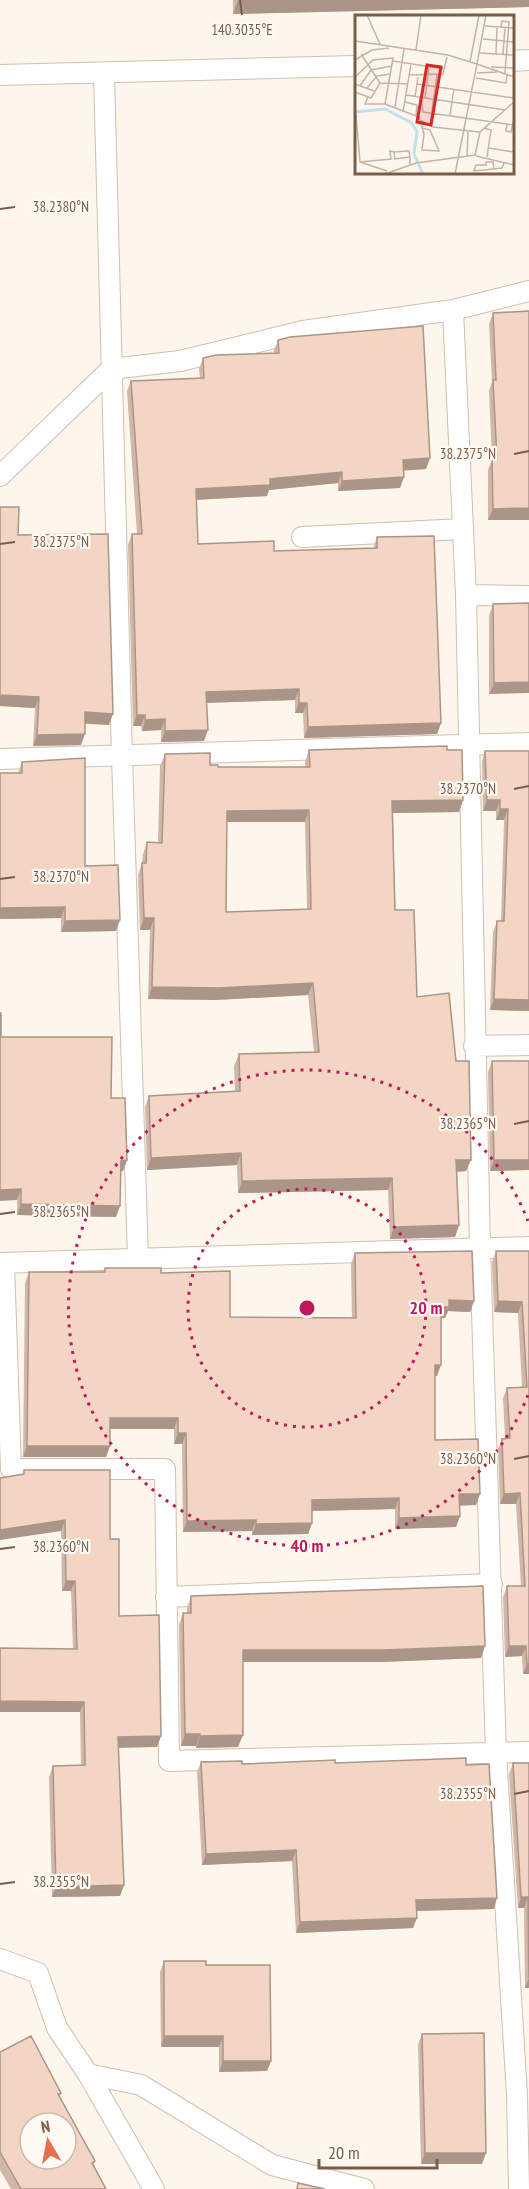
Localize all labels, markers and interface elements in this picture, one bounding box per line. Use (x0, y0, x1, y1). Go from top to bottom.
inset map (355, 15, 514, 174)
text: 140.3035°E (211, 20, 273, 39)
text: 38.2380°N (33, 197, 89, 216)
text: 38.2375°N (440, 444, 496, 463)
text: 38.2375°N (33, 532, 89, 551)
text: 38.2370°N (440, 779, 496, 798)
text: 38.2370°N (33, 867, 89, 886)
text: 38.2365°N (440, 1114, 496, 1133)
text: 38.2365°N (33, 1202, 89, 1221)
text: 20 m (410, 1296, 442, 1319)
centre of rings (297, 1298, 317, 1318)
text: 38.2360°N (440, 1449, 496, 1468)
text: 40 m (291, 1534, 323, 1557)
text: 38.2360°N (33, 1537, 89, 1556)
text: 38.2355°N (440, 1784, 496, 1803)
text: 38.2355°N (33, 1872, 89, 1891)
north arrow (18, 2111, 78, 2171)
text: N (39, 2116, 51, 2137)
scale bar (319, 2132, 438, 2170)
text: 20 m (328, 2141, 360, 2164)

